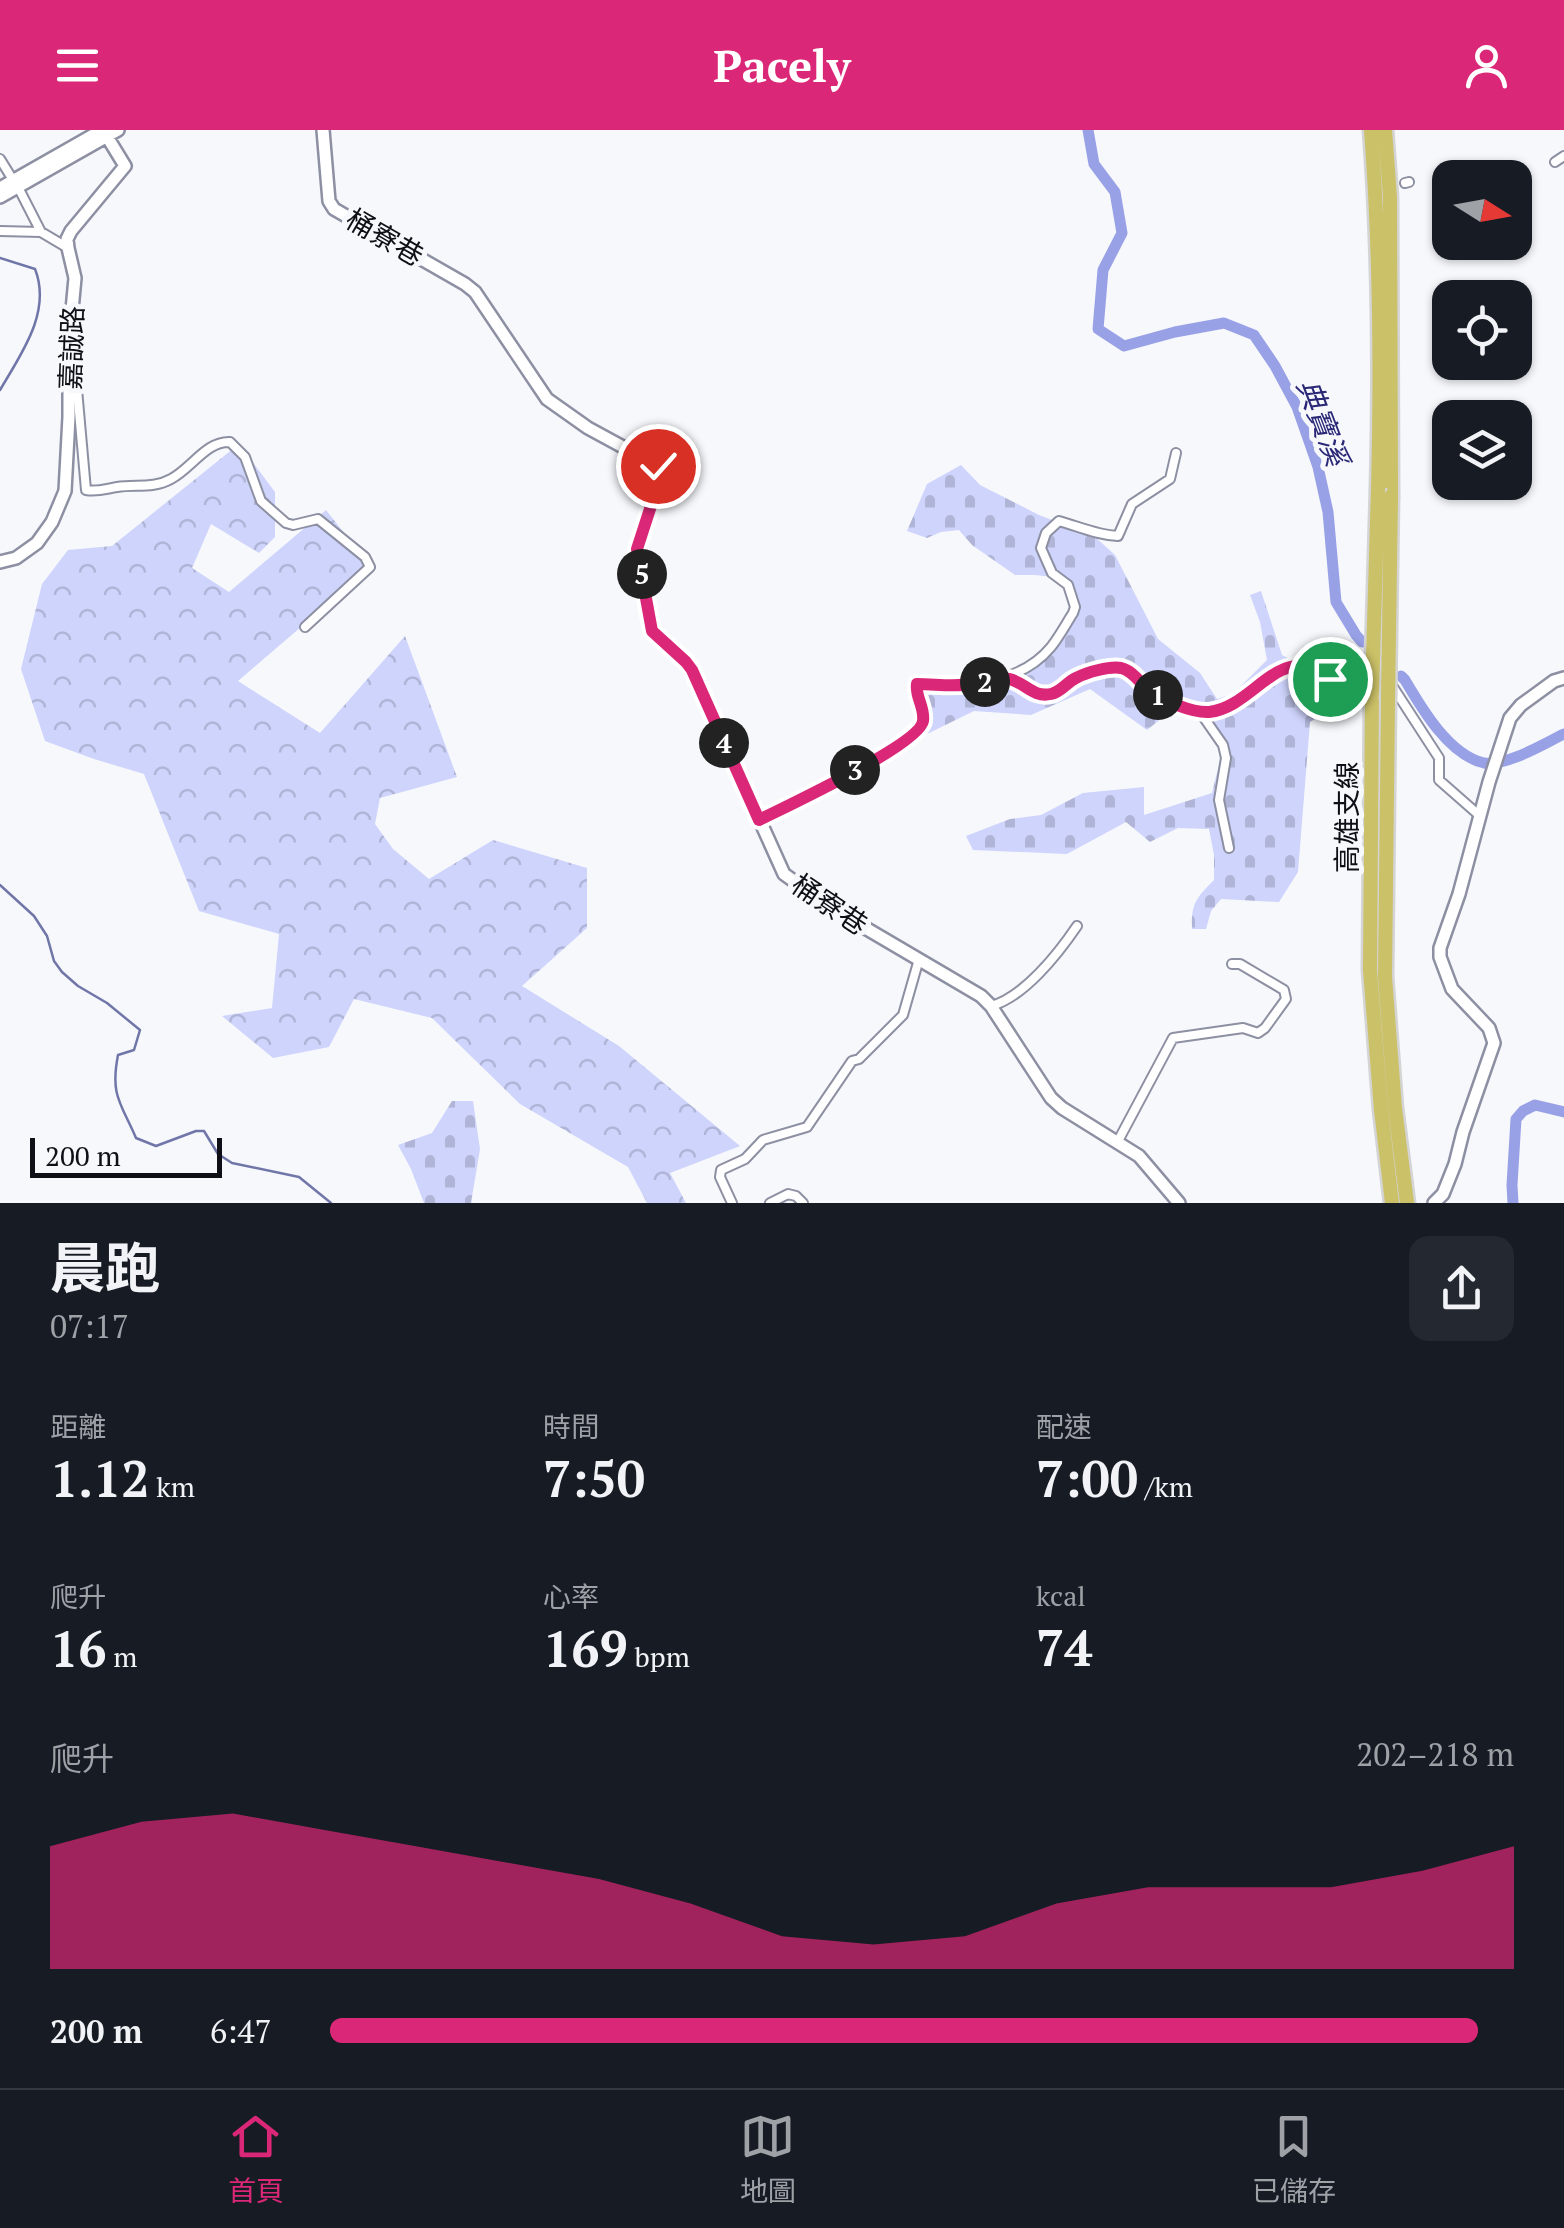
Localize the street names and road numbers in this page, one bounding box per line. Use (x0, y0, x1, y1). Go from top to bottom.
street label: 桶寮巷 (339, 200, 431, 274)
street label: 嘉誠路 (51, 305, 91, 391)
street label: 高雄支線 (1328, 761, 1365, 873)
street label: 桶寮巷 (785, 865, 875, 943)

